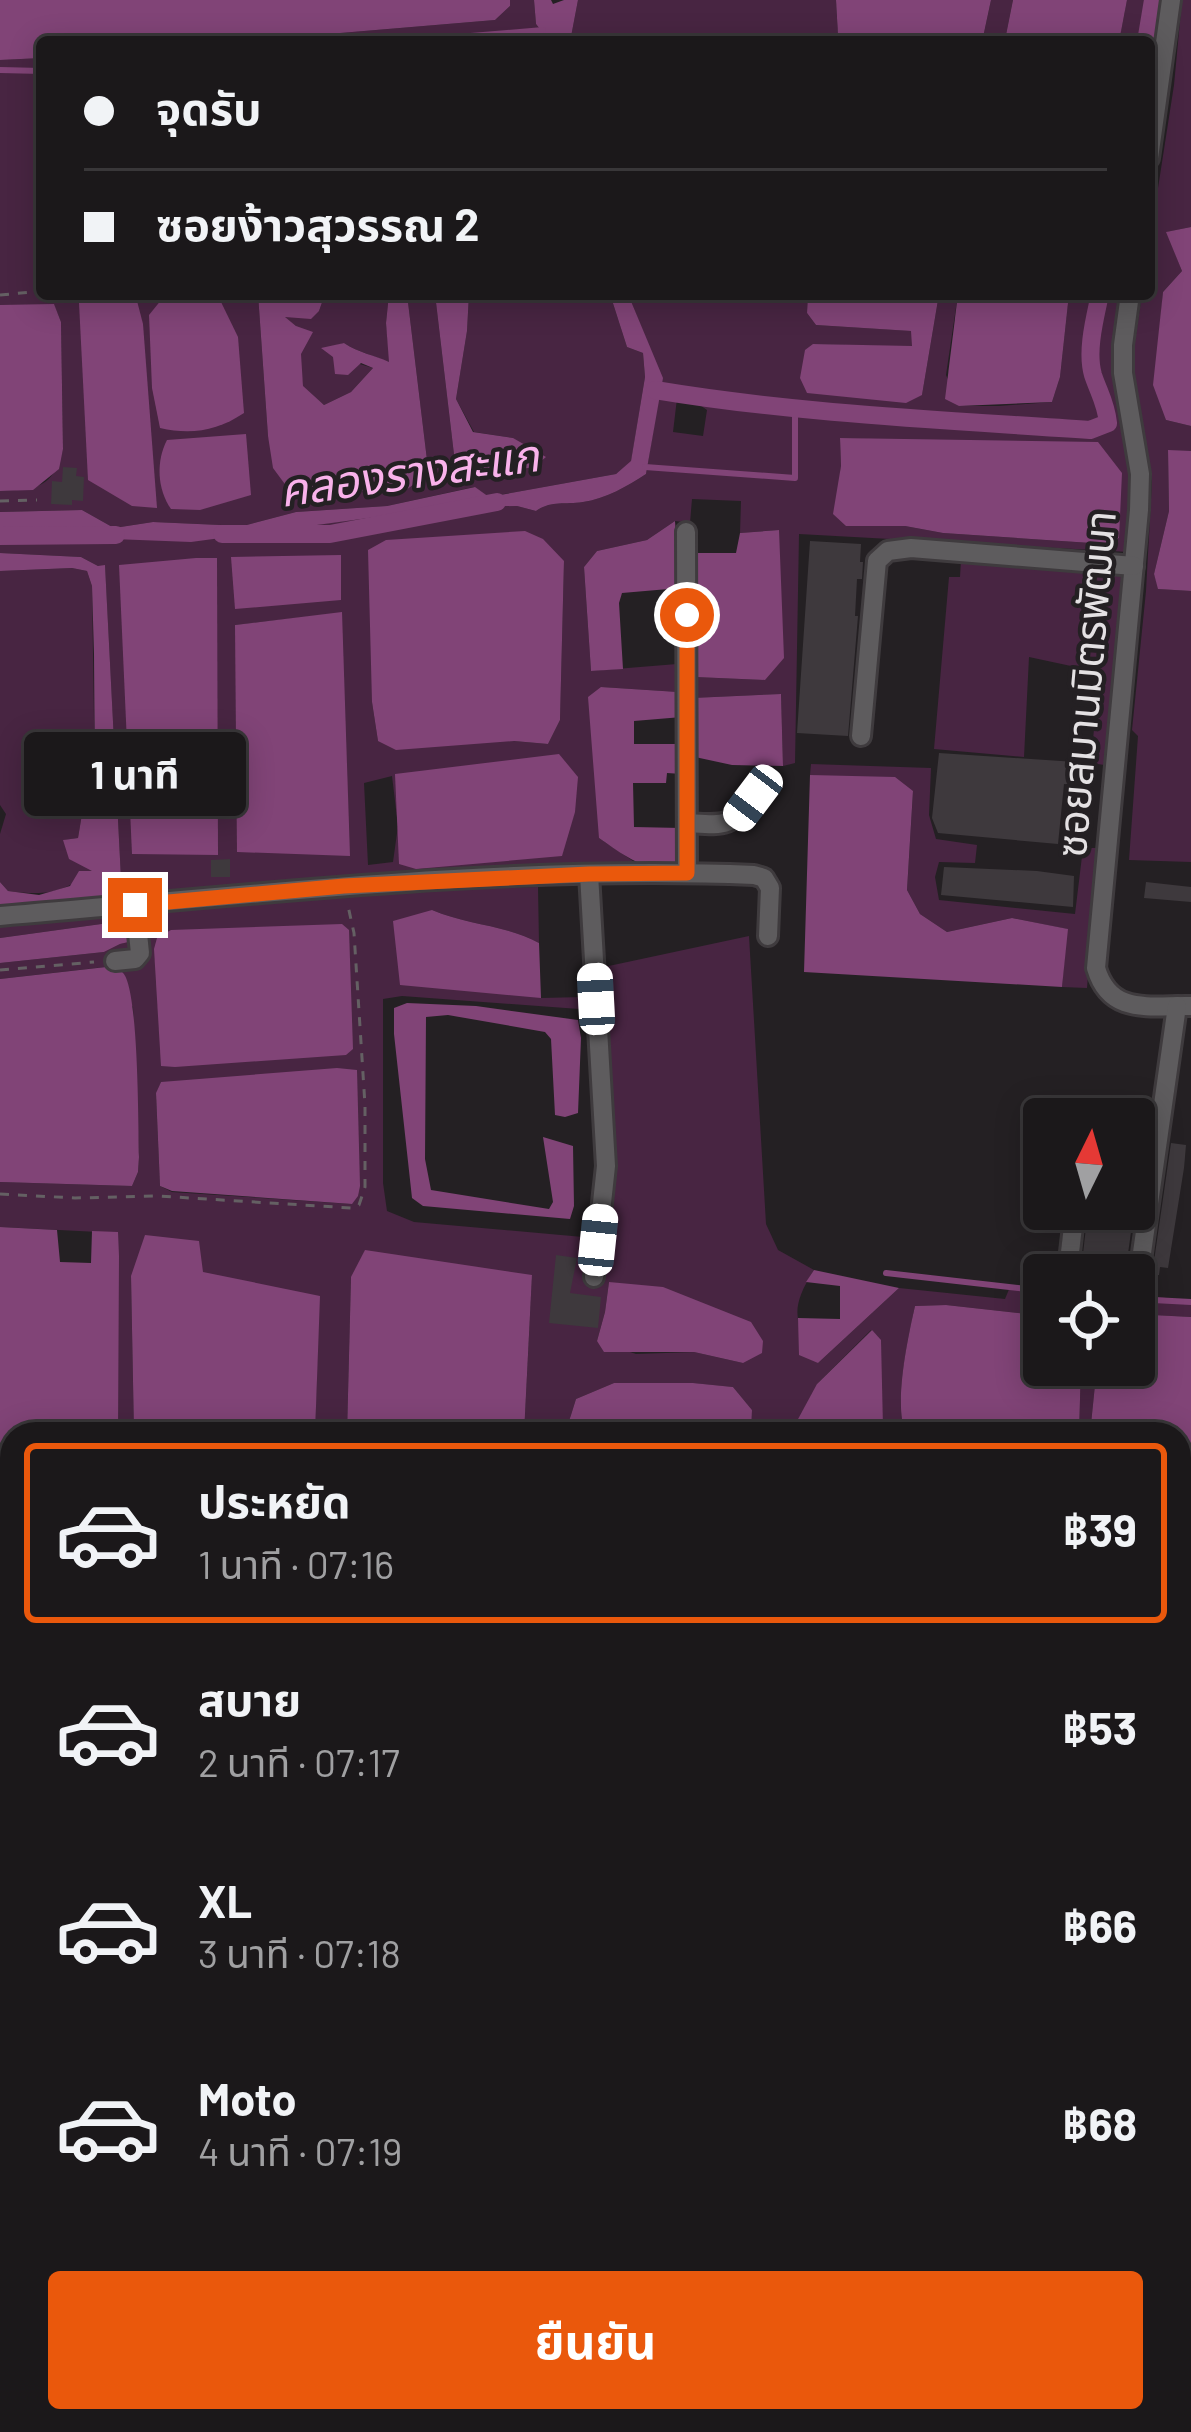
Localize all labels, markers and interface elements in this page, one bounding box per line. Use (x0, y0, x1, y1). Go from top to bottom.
text: จุดรับ (156, 80, 262, 134)
text: ซอยง้าวสุวรรณ 2 (156, 196, 479, 250)
water label: คลองรางสะแก (276, 426, 544, 516)
street label: ซอยสมานมิตรพัฒนา (1044, 508, 1124, 859)
route start (660, 588, 714, 642)
callout: 1 นาที (24, 731, 246, 815)
text: 1 นาที (91, 750, 179, 797)
car (717, 758, 789, 838)
route end (108, 878, 162, 932)
car (576, 962, 616, 1036)
north arrow (1023, 1098, 1155, 1230)
map controls (1023, 1098, 1155, 1386)
car (576, 1202, 620, 1278)
button: locate (1023, 1254, 1155, 1386)
text: ประหยัด (198, 1473, 351, 1527)
icon: car (54, 1479, 162, 1587)
text: ฿39 (1063, 1502, 1137, 1556)
text: 1 นาที · 07:16 (198, 1540, 394, 1587)
text: สบาย (198, 1671, 301, 1725)
icon: car (54, 1677, 162, 1785)
text: ฿53 (1062, 1700, 1137, 1754)
text: 2 นาที · 07:17 (198, 1738, 400, 1785)
text: XL (198, 1873, 252, 1927)
icon: car (54, 1875, 162, 1983)
text: ฿66 (1063, 1898, 1137, 1952)
text: 3 นาที · 07:18 (198, 1929, 401, 1976)
text: Moto (198, 2071, 296, 2125)
icon: car (54, 2073, 162, 2181)
text: ฿68 (1062, 2096, 1137, 2150)
text: 4 นาที · 07:19 (198, 2127, 402, 2174)
button: ยืนยัน (48, 2271, 1143, 2409)

